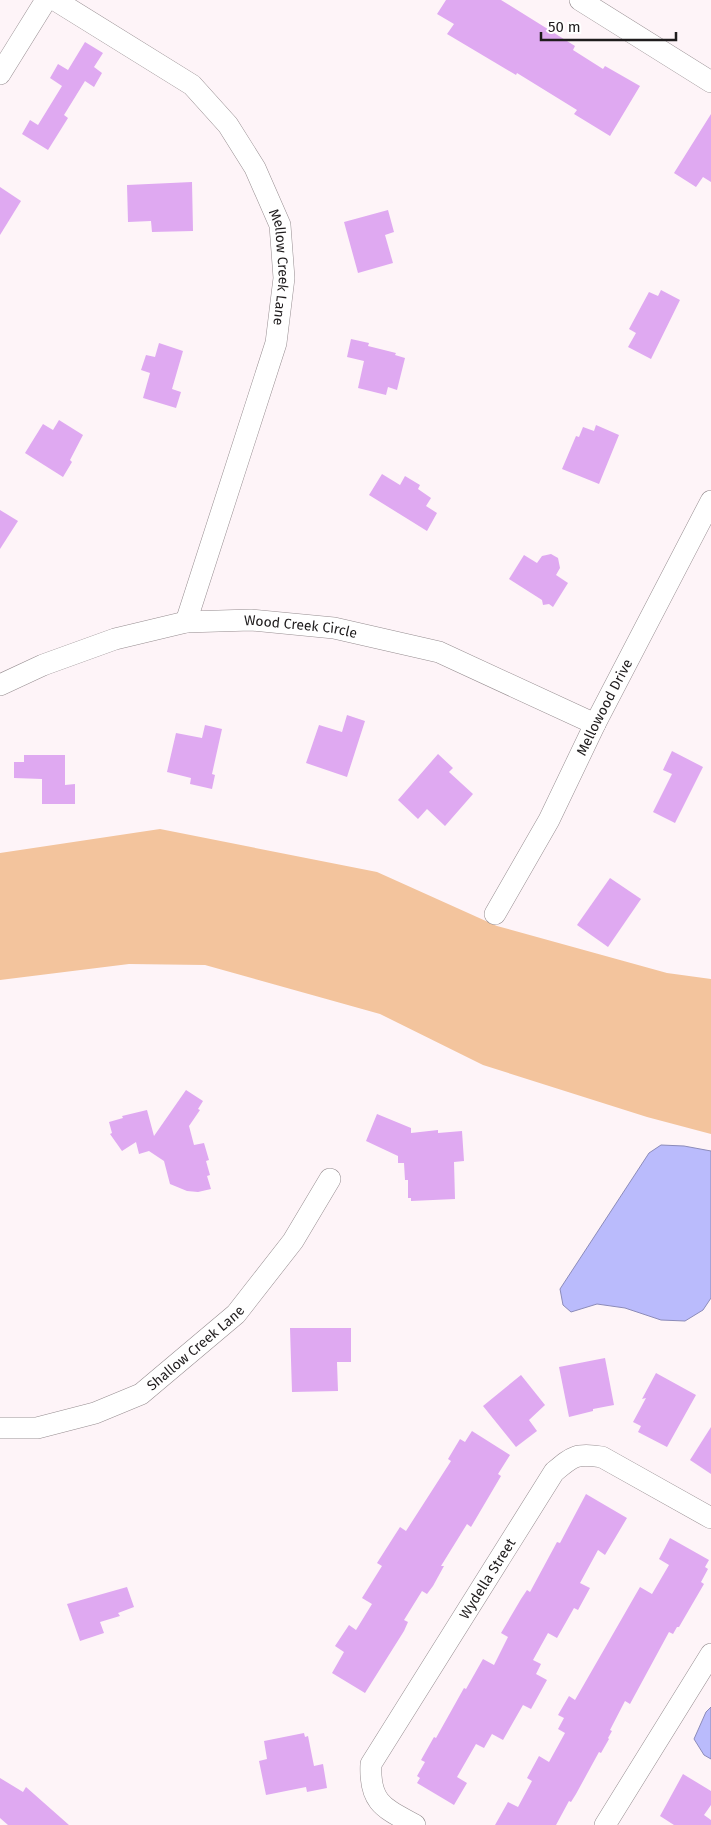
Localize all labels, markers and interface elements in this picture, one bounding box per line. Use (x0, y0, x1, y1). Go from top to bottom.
scale bar (541, 10, 676, 42)
text: 50 m (548, 18, 581, 36)
street label: Mellow Creek Lane (265, 206, 292, 326)
street label: Wood Creek Circle (244, 612, 359, 642)
street label: Mellowood Drive (573, 656, 636, 759)
street label: Shallow Creek Lane (144, 1302, 248, 1394)
street label: Wydella Street (456, 1535, 520, 1622)

